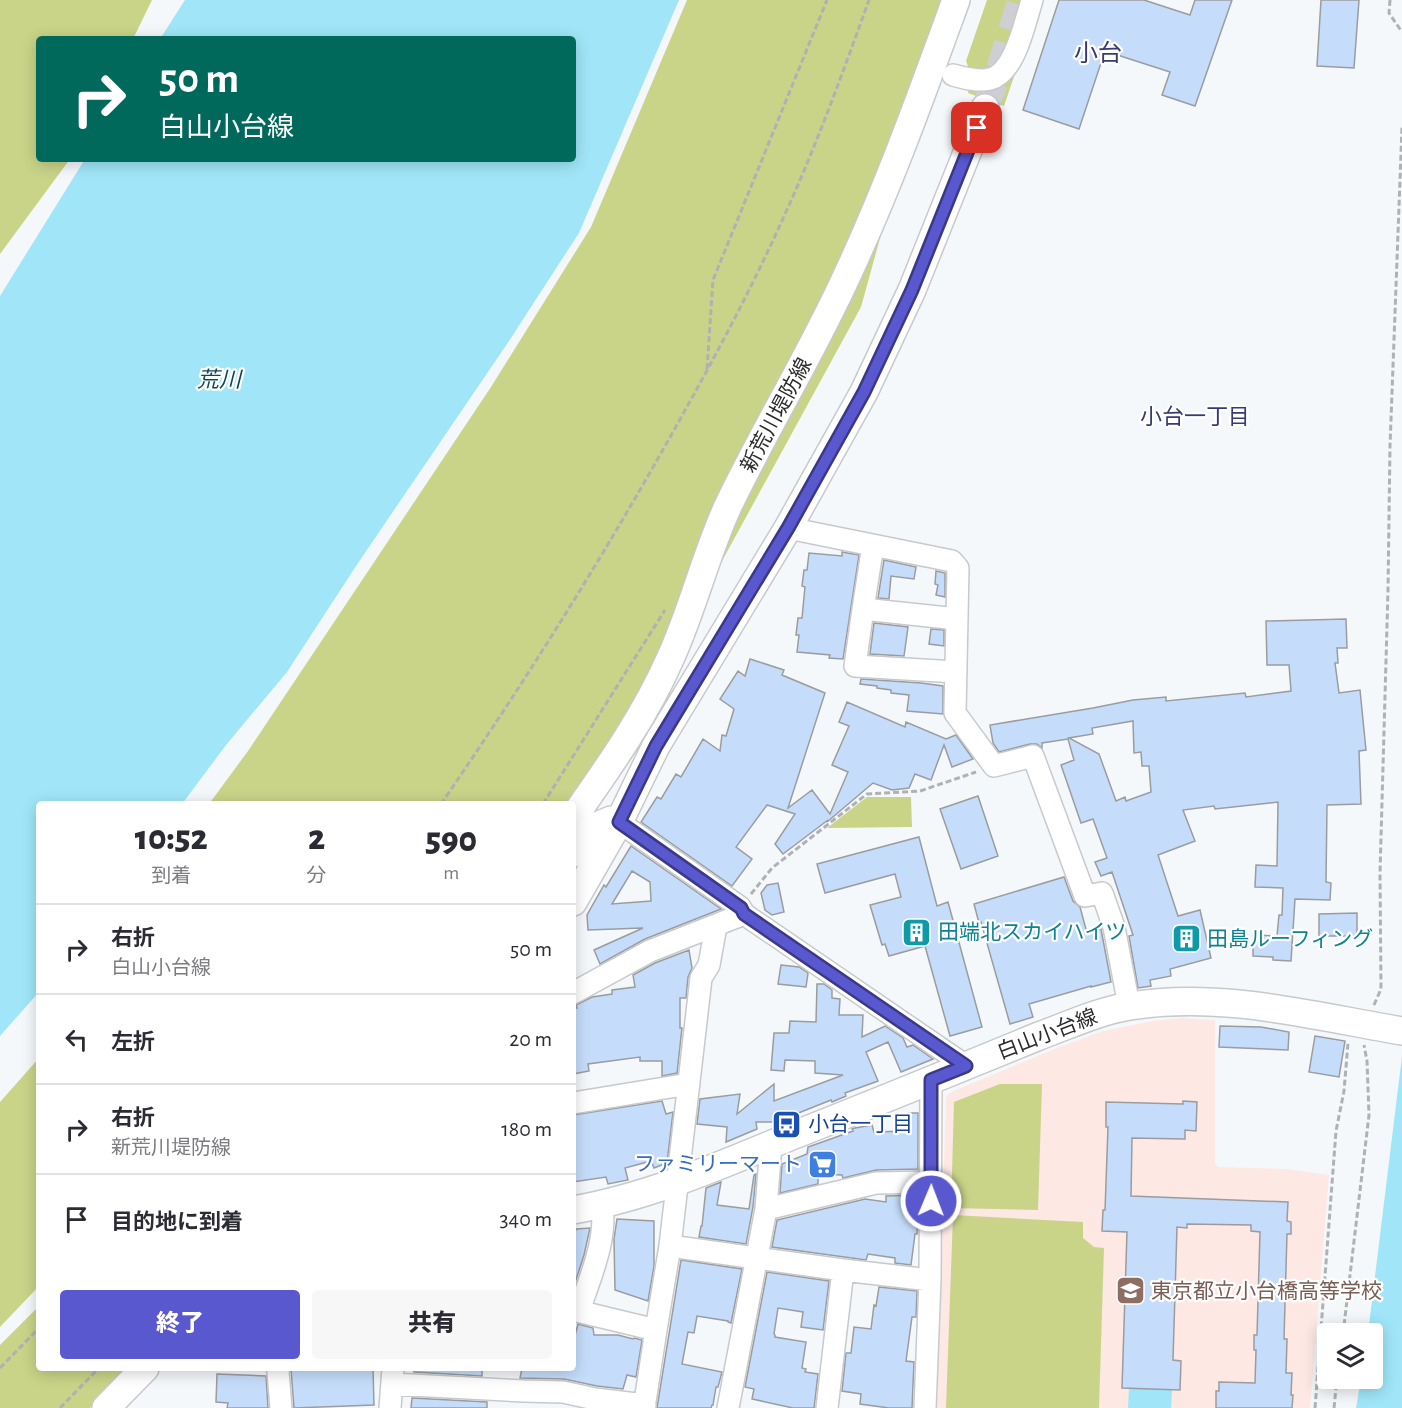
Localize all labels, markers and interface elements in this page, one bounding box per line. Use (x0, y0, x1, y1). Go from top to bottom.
district label: 小台 (1074, 40, 1122, 66)
text: 50 m (159, 58, 239, 100)
icon: right (60, 60, 138, 138)
pin (951, 102, 1002, 153)
icon: arrive (960, 111, 993, 144)
text: 白山小台線 (159, 114, 294, 141)
street label: 新荒川堤防線 (737, 354, 815, 476)
water label: 荒川 (197, 368, 243, 391)
district label: 小台一丁目 (1140, 405, 1250, 428)
text: 10:52 (135, 820, 208, 856)
text: 2 (308, 820, 325, 856)
text: 590 (425, 822, 477, 858)
text: m (443, 863, 459, 883)
text: 到着 (151, 866, 191, 886)
text: 分 (307, 866, 327, 886)
building icon: 田端北スカイハイツ (901, 916, 933, 948)
place label: 田端北スカイハイツ (938, 921, 1126, 943)
building icon: 田島ルーフィング (1170, 923, 1202, 955)
text: 右折 (111, 927, 155, 949)
place label: 田島ルーフィング (1207, 928, 1373, 950)
icon: right (60, 933, 93, 966)
text: 50 m (510, 938, 552, 960)
text: 白山小台線 (111, 958, 211, 978)
street label: 白山小台線 (994, 1005, 1100, 1063)
icon: left (60, 1023, 93, 1056)
text: 20 m (509, 1028, 552, 1050)
text: 左折 (111, 1031, 155, 1053)
text: 右折 (111, 1107, 155, 1129)
bus stop icon: 小台一丁目 (771, 1108, 803, 1140)
icon: right (60, 1113, 93, 1146)
place label: 小台一丁目 (808, 1113, 913, 1135)
text: 180 m (501, 1118, 552, 1140)
text: 新荒川堤防線 (111, 1138, 231, 1158)
supermarket icon: ファミリーマート (807, 1148, 839, 1180)
place label: ファミリーマート (634, 1154, 802, 1175)
position arrow (899, 1169, 963, 1233)
icon: arrive (60, 1203, 93, 1236)
text: 340 m (500, 1208, 552, 1230)
text: 目的地に到着 (111, 1211, 243, 1233)
school or university icon: 東京都立小台橋高等学校 (1114, 1275, 1146, 1307)
place label: 東京都立小台橋高等学校 (1151, 1280, 1382, 1302)
button: 終了 (60, 1290, 300, 1359)
button: 共有 (312, 1290, 552, 1359)
map controls (1317, 1323, 1383, 1389)
button: layers (1317, 1323, 1383, 1389)

